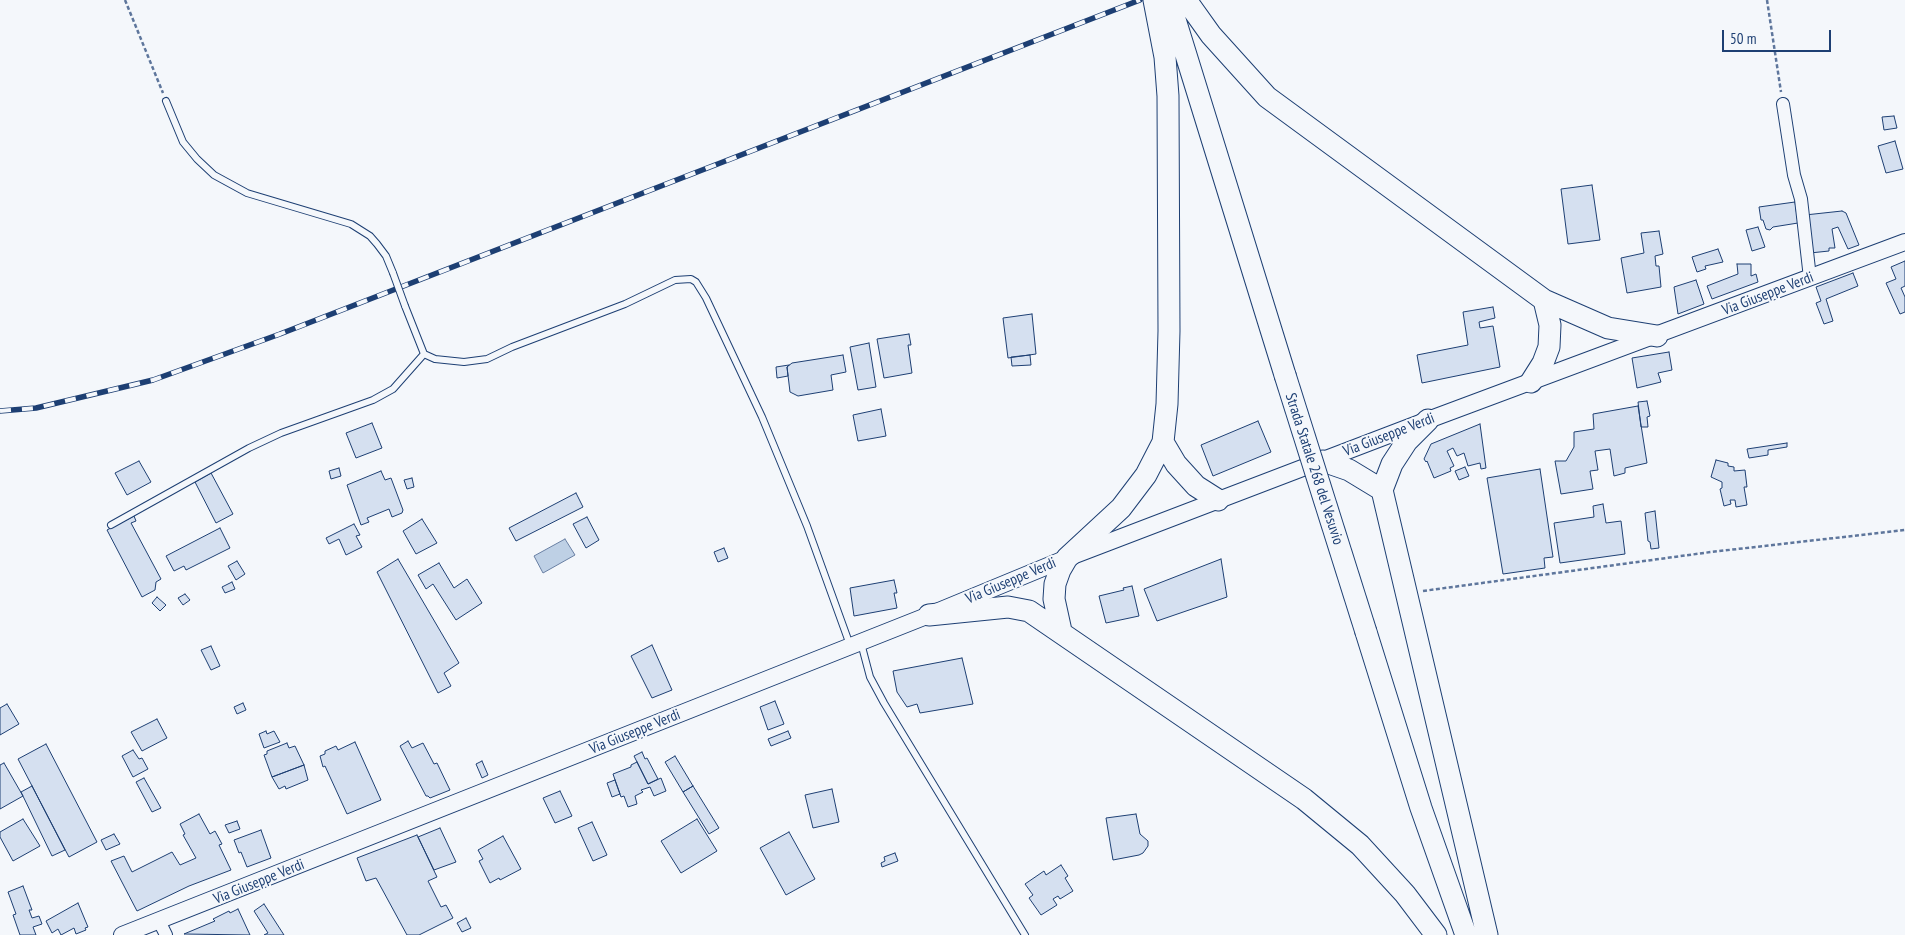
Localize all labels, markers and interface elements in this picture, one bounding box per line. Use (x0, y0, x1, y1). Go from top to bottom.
scale bar (1725, 20, 1834, 52)
text: 50 m (1730, 29, 1756, 48)
street label: Via Giuseppe Verdi (1720, 268, 1816, 320)
street label: Strada Statale 268 del Vesuvio (1281, 391, 1347, 547)
street label: Via Giuseppe Verdi (1341, 409, 1437, 461)
street label: Via Giuseppe Verdi (963, 554, 1059, 608)
street label: Via Giuseppe Verdi (587, 706, 683, 758)
street label: Via Giuseppe Verdi (211, 856, 307, 908)

